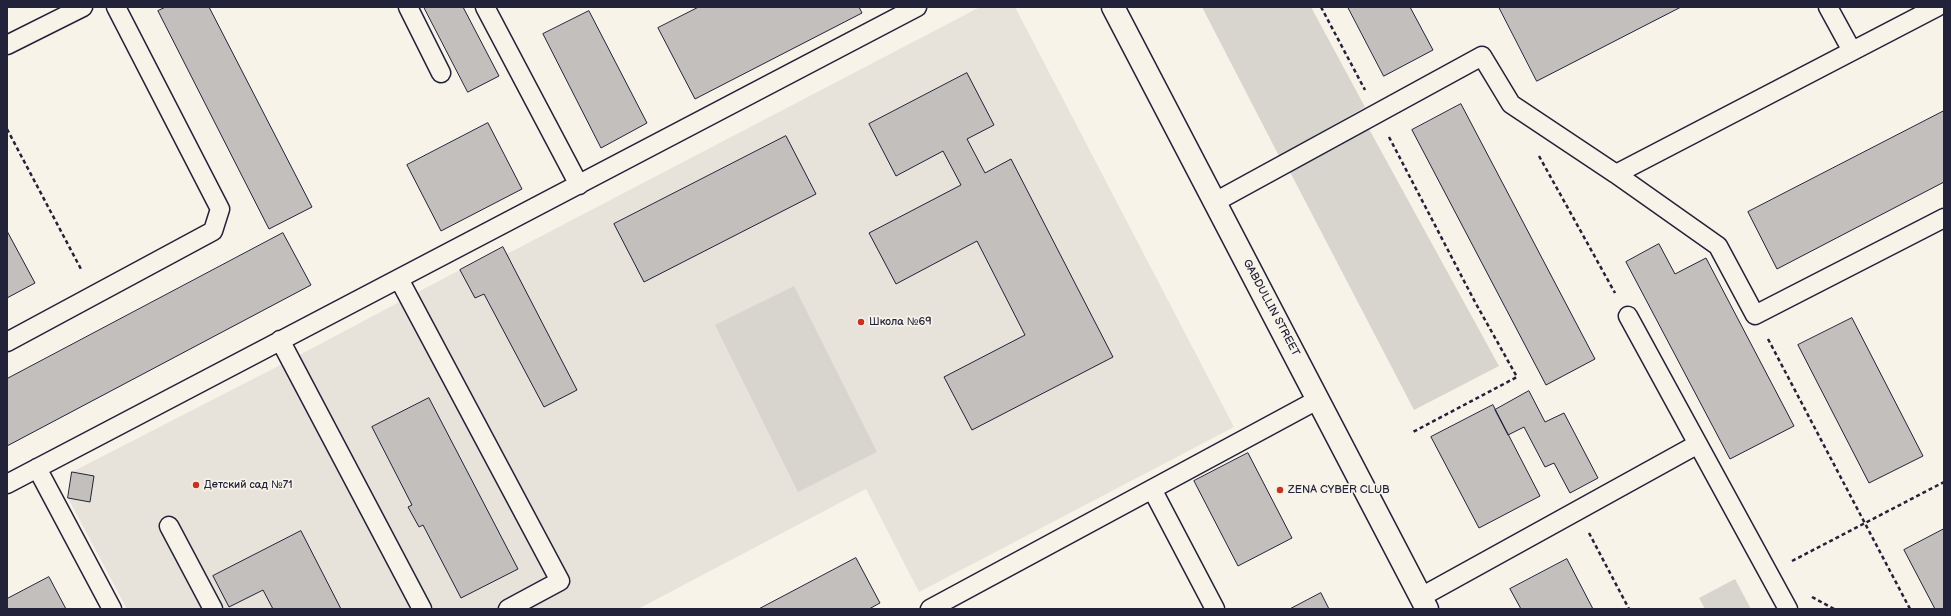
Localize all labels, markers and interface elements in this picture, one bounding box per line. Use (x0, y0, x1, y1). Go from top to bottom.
street label: GABDULLIN STREET (1240, 257, 1302, 359)
place label: Школа №69 (869, 315, 932, 329)
marker: Школа №69 (856, 317, 866, 327)
place label: Детский сад №71 (204, 478, 292, 492)
marker: Детский сад №71 (191, 480, 201, 490)
place label: ZENA CYBER CLUB (1288, 483, 1390, 497)
marker: ZENA CYBER CLUB (1275, 485, 1285, 495)

